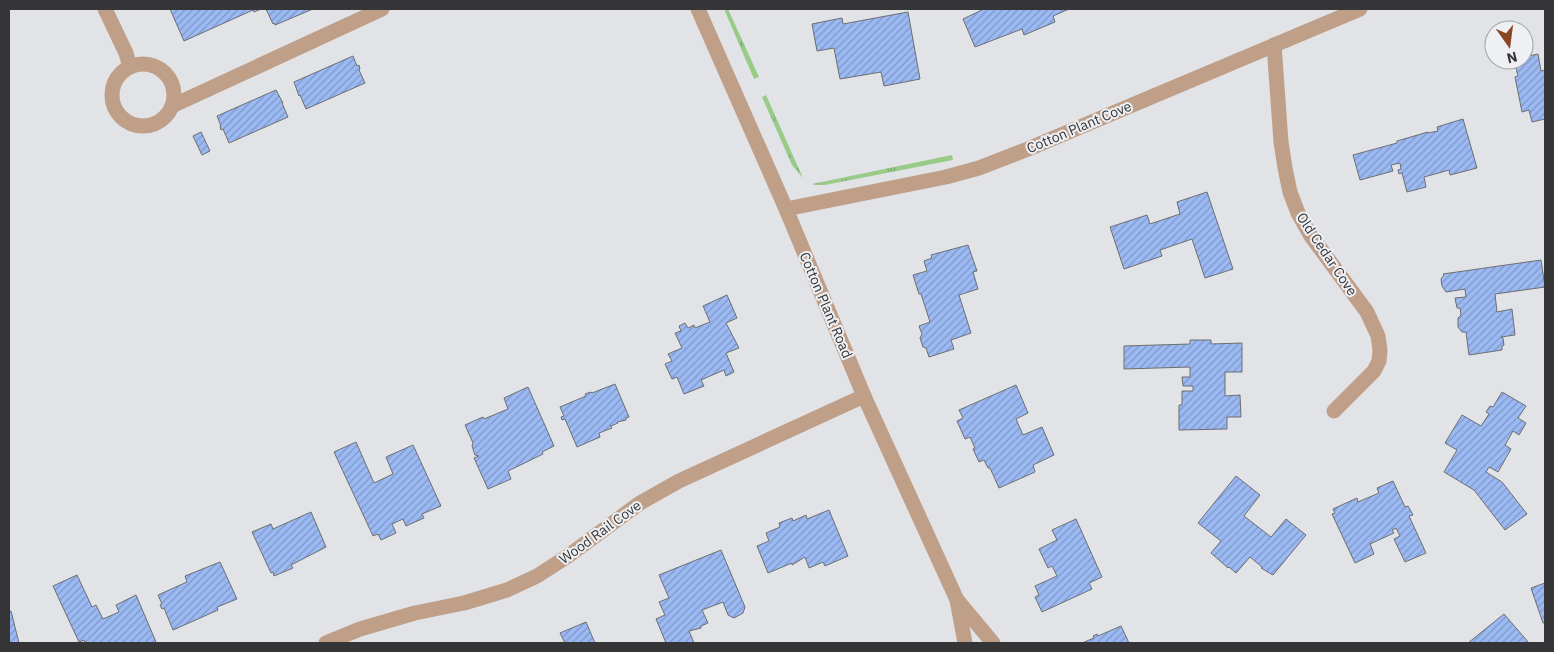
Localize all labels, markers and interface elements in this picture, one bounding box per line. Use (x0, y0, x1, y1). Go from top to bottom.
north arrow (1484, 20, 1534, 70)
text: N (1505, 48, 1519, 68)
street label: Cotton Plant Cove (1024, 97, 1134, 157)
street label: Old Cedar Cove (1293, 209, 1362, 299)
street label: Cotton Plant Road (796, 249, 856, 361)
street label: Wood Rail Cove (555, 496, 645, 568)

